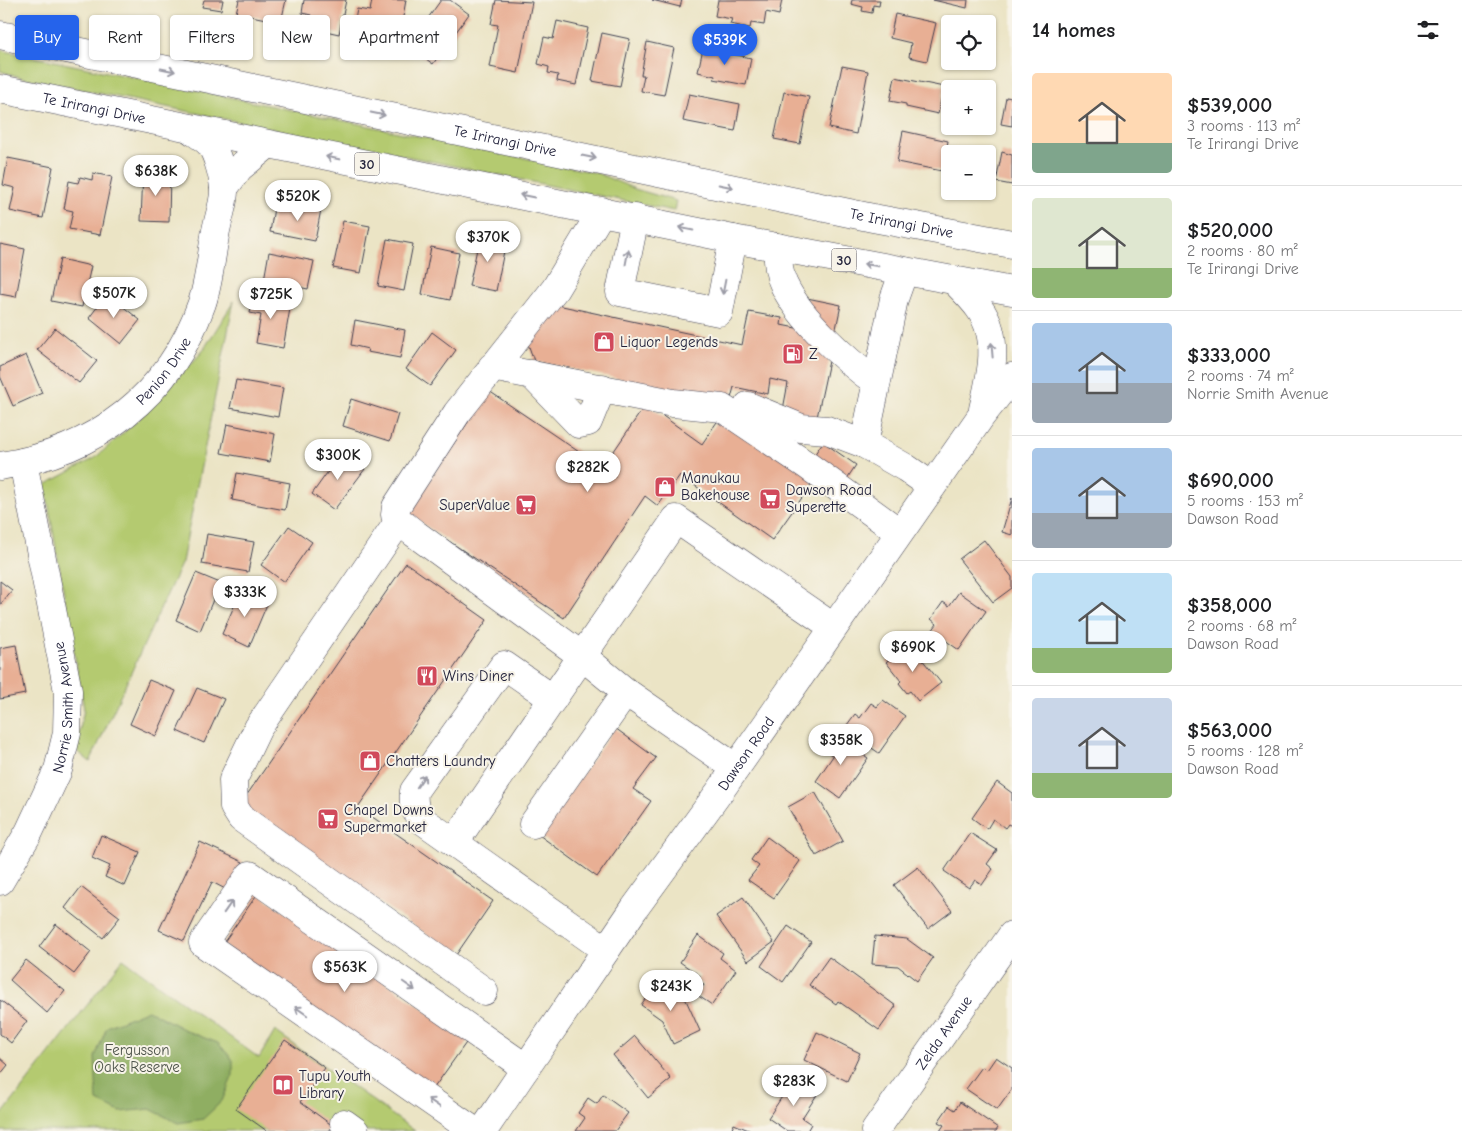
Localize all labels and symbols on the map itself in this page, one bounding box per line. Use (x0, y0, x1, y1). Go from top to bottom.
pin: $539K (690, 23, 760, 66)
one-way arrow (159, 66, 175, 75)
street label: Te Irirangi Drive (41, 89, 148, 128)
one-way arrow (370, 109, 386, 119)
street label: Te Irirangi Drive (452, 121, 559, 161)
one-way arrow (325, 152, 341, 162)
road number: 30 (354, 152, 380, 175)
one-way arrow (580, 153, 596, 162)
pin: $638K (121, 154, 191, 197)
pin: $520K (263, 180, 333, 222)
one-way arrow (717, 182, 733, 192)
one-way arrow (519, 191, 535, 200)
street label: Te Irirangi Drive (848, 204, 955, 242)
pin: $370K (453, 220, 523, 263)
one-way arrow (678, 224, 694, 233)
road number: 30 (832, 248, 856, 272)
one-way arrow (623, 249, 633, 265)
one-way arrow (864, 259, 880, 269)
pin: $507K (79, 276, 149, 319)
pin: $725K (236, 278, 306, 320)
one-way arrow (719, 279, 728, 295)
shop icon: Liquor Legends (592, 330, 616, 354)
place label: Liquor Legends (620, 333, 718, 351)
street label: Penion Drive (132, 334, 195, 409)
fuel station icon: Z (781, 342, 805, 366)
one-way arrow (987, 342, 997, 358)
place label: Z (809, 345, 818, 363)
pin: $300K (303, 438, 373, 481)
pin: $282K (553, 450, 623, 493)
place label: Manukau Bakehouse (681, 469, 750, 504)
shop icon: Manukau Bakehouse (653, 475, 677, 499)
place label: Dawson Road Superette (786, 481, 872, 516)
supermarket icon: Dawson Road Superette (758, 487, 782, 511)
supermarket icon: SuperValue (514, 493, 538, 517)
place label: SuperValue (439, 496, 510, 514)
pin: $333K (210, 576, 280, 618)
pin: $690K (878, 630, 948, 673)
street label: Norrie Smith Avenue (49, 640, 77, 775)
restaurant icon: Wins Diner (415, 664, 439, 688)
place label: Wins Diner (443, 667, 514, 685)
street label: Dawson Road (714, 713, 778, 794)
pin: $358K (806, 724, 876, 766)
shop icon: Chatters Laundry (358, 749, 382, 773)
place label: Chatters Laundry (386, 752, 496, 770)
one-way arrow (416, 774, 426, 788)
place label: Chapel Downs Supermarket (344, 801, 434, 836)
supermarket icon: Chapel Downs Supermarket (316, 807, 340, 831)
one-way arrow (223, 900, 233, 914)
pin: $563K (310, 950, 380, 993)
pin: $243K (636, 970, 706, 1012)
one-way arrow (402, 981, 416, 991)
street label: Zelda Avenue (912, 992, 976, 1073)
one-way arrow (294, 1005, 308, 1016)
park label: Fergusson Oaks Reserve (94, 1041, 180, 1076)
pin: $283K (759, 1064, 829, 1107)
place label: Tupu Youth Library (299, 1067, 371, 1102)
library icon: Tupu Youth Library (271, 1073, 295, 1097)
one-way arrow (427, 1098, 441, 1108)

